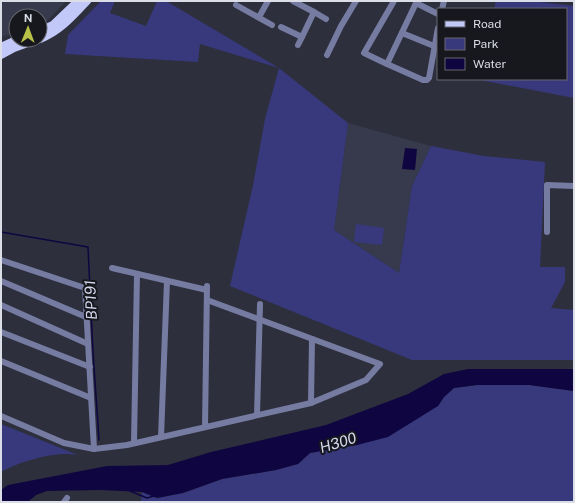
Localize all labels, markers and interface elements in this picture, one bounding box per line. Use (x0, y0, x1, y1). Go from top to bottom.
north arrow (8, 8, 48, 48)
legend (437, 8, 567, 80)
text: N (24, 12, 33, 24)
text: Road (473, 17, 501, 31)
text: Park (473, 37, 499, 51)
text: Water (473, 57, 507, 71)
water label: BP191 (81, 280, 100, 320)
water label: H300 (317, 429, 359, 456)

